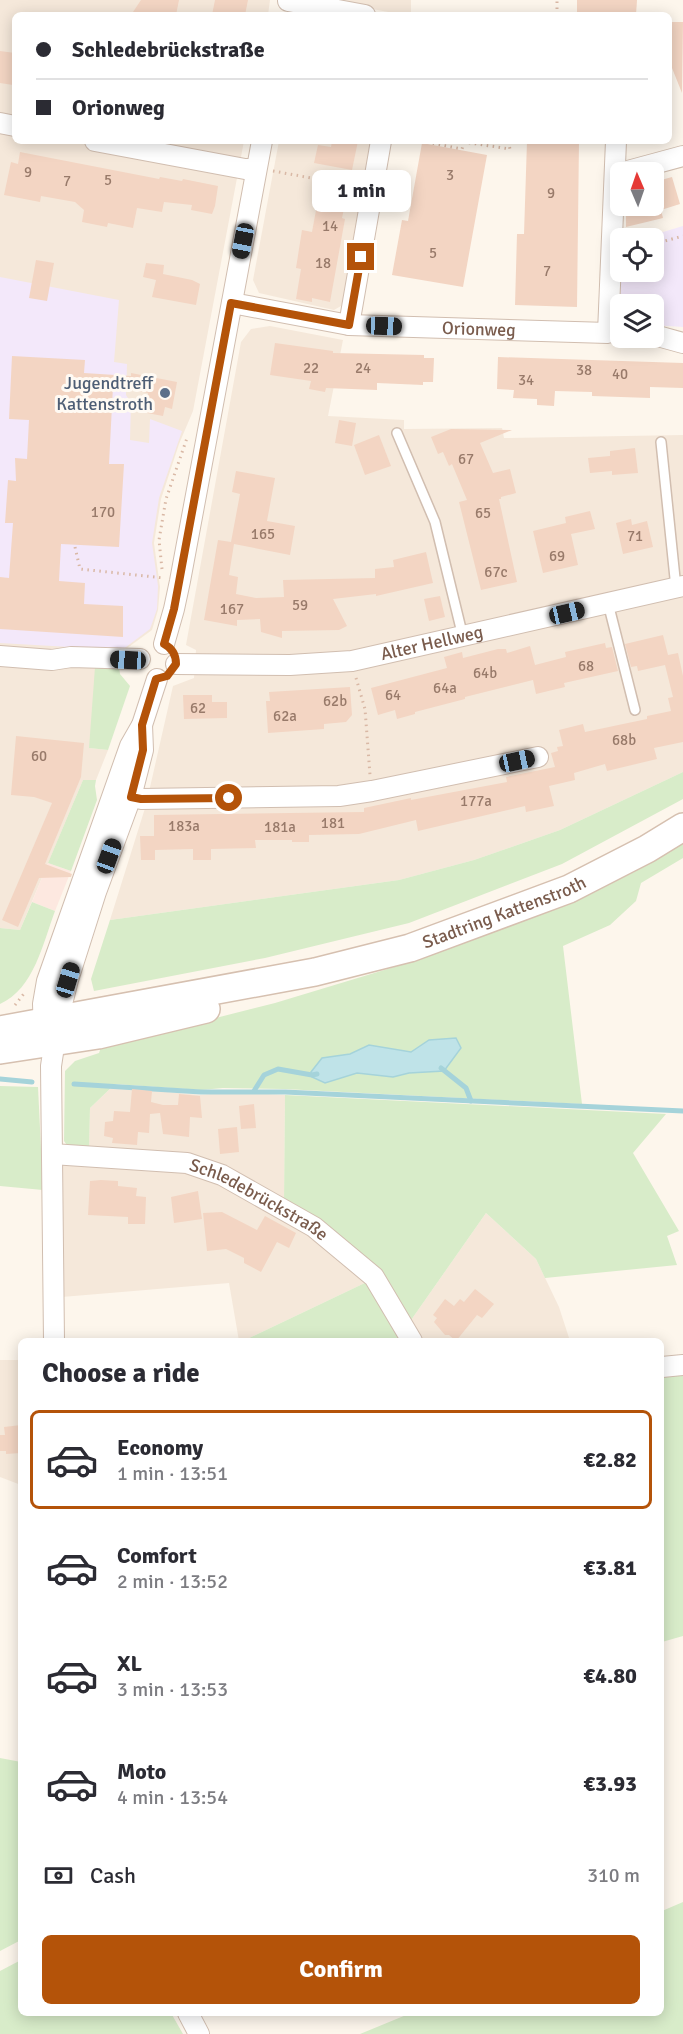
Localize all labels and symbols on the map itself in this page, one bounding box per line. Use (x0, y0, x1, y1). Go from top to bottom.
north arrow (610, 162, 664, 216)
house number: 9 (24, 163, 32, 181)
house number: 3 (446, 166, 454, 184)
callout: 1 min (312, 170, 410, 212)
house number: 5 (104, 171, 112, 189)
house number: 7 (63, 172, 71, 190)
house number: 9 (547, 184, 555, 202)
house number: 14 (322, 217, 338, 235)
car (231, 222, 255, 260)
route end (347, 243, 374, 270)
house number: 5 (429, 244, 437, 262)
house number: 18 (315, 254, 331, 272)
house number: 7 (543, 262, 551, 280)
car (366, 316, 402, 336)
street label: Orionweg (442, 317, 516, 341)
house number: 22 (303, 359, 319, 377)
house number: 24 (355, 359, 371, 377)
house number: 38 (576, 361, 592, 379)
house number: 40 (612, 365, 628, 383)
house number: 34 (518, 371, 534, 389)
place label: Jugendtreff Kattenstroth (56, 372, 154, 415)
marker: Jugendtreff Kattenstroth (158, 386, 172, 400)
house number: 67 (458, 450, 474, 468)
house number: 170 (91, 503, 115, 521)
house number: 65 (475, 504, 491, 522)
house number: 165 (251, 525, 275, 543)
house number: 71 (627, 527, 643, 545)
house number: 69 (549, 547, 565, 565)
house number: 67c (484, 563, 508, 581)
house number: 59 (292, 596, 308, 614)
house number: 167 (220, 600, 244, 618)
car (547, 600, 587, 626)
street label: Alter Hellweg (379, 621, 485, 665)
car (110, 650, 146, 670)
house number: 68 (578, 657, 594, 675)
house number: 64b (473, 664, 497, 682)
house number: 64a (433, 679, 457, 697)
house number: 64 (385, 686, 401, 704)
house number: 62b (323, 692, 347, 710)
house number: 62 (190, 699, 206, 717)
house number: 62a (273, 707, 297, 725)
house number: 68b (612, 731, 636, 749)
house number: 60 (31, 747, 47, 765)
car (498, 748, 536, 774)
route start (215, 784, 242, 811)
house number: 177a (460, 792, 492, 810)
house number: 181 (321, 814, 345, 832)
house number: 183a (168, 817, 200, 835)
house number: 181a (264, 818, 296, 836)
car (94, 836, 124, 876)
street label: Stadtring Kattenstroth (419, 871, 590, 953)
car (54, 960, 82, 1000)
street label: Schledebrückstraße (187, 1154, 333, 1245)

